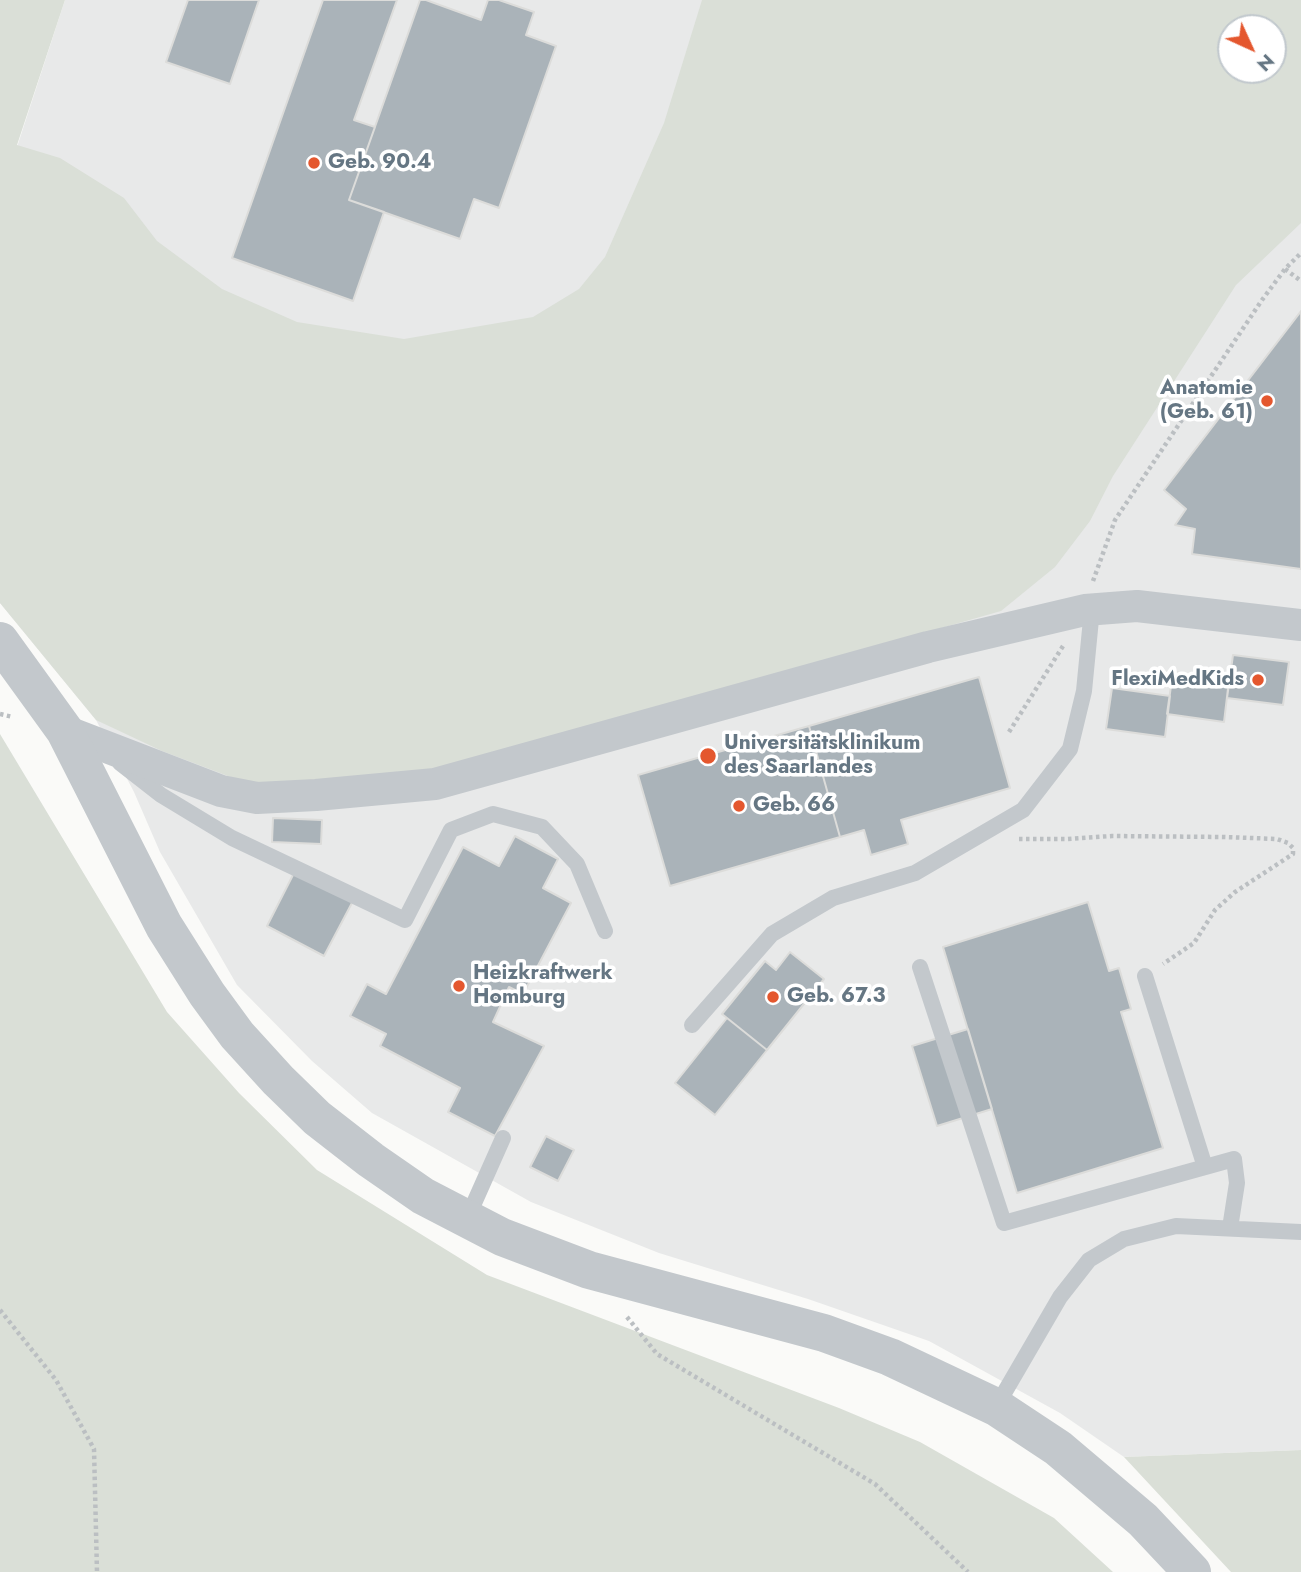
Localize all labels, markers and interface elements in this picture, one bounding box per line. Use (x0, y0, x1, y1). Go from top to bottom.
north arrow (1217, 14, 1287, 84)
text: N (1251, 48, 1281, 78)
place label: Geb. 90.4 (328, 150, 431, 176)
marker: Geb. 90.4 (306, 155, 322, 171)
place label: Anatomie (Geb. 61) (1160, 376, 1253, 426)
marker: Anatomie (Geb. 61) (1259, 393, 1275, 409)
place label: FlexiMedKids (1111, 667, 1244, 693)
marker: FlexiMedKids (1250, 672, 1266, 688)
place label: Universitätsklinikum des Saarlandes (724, 731, 920, 781)
marker: Universitätsklinikum des Saarlandes (698, 746, 718, 766)
place label: Geb. 66 (753, 793, 835, 819)
marker: Geb. 66 (731, 798, 747, 814)
place label: Heizkraftwerk Homburg (473, 961, 613, 1011)
marker: Heizkraftwerk Homburg (451, 978, 467, 994)
place label: Geb. 67.3 (787, 984, 886, 1010)
marker: Geb. 67.3 (765, 989, 781, 1005)

